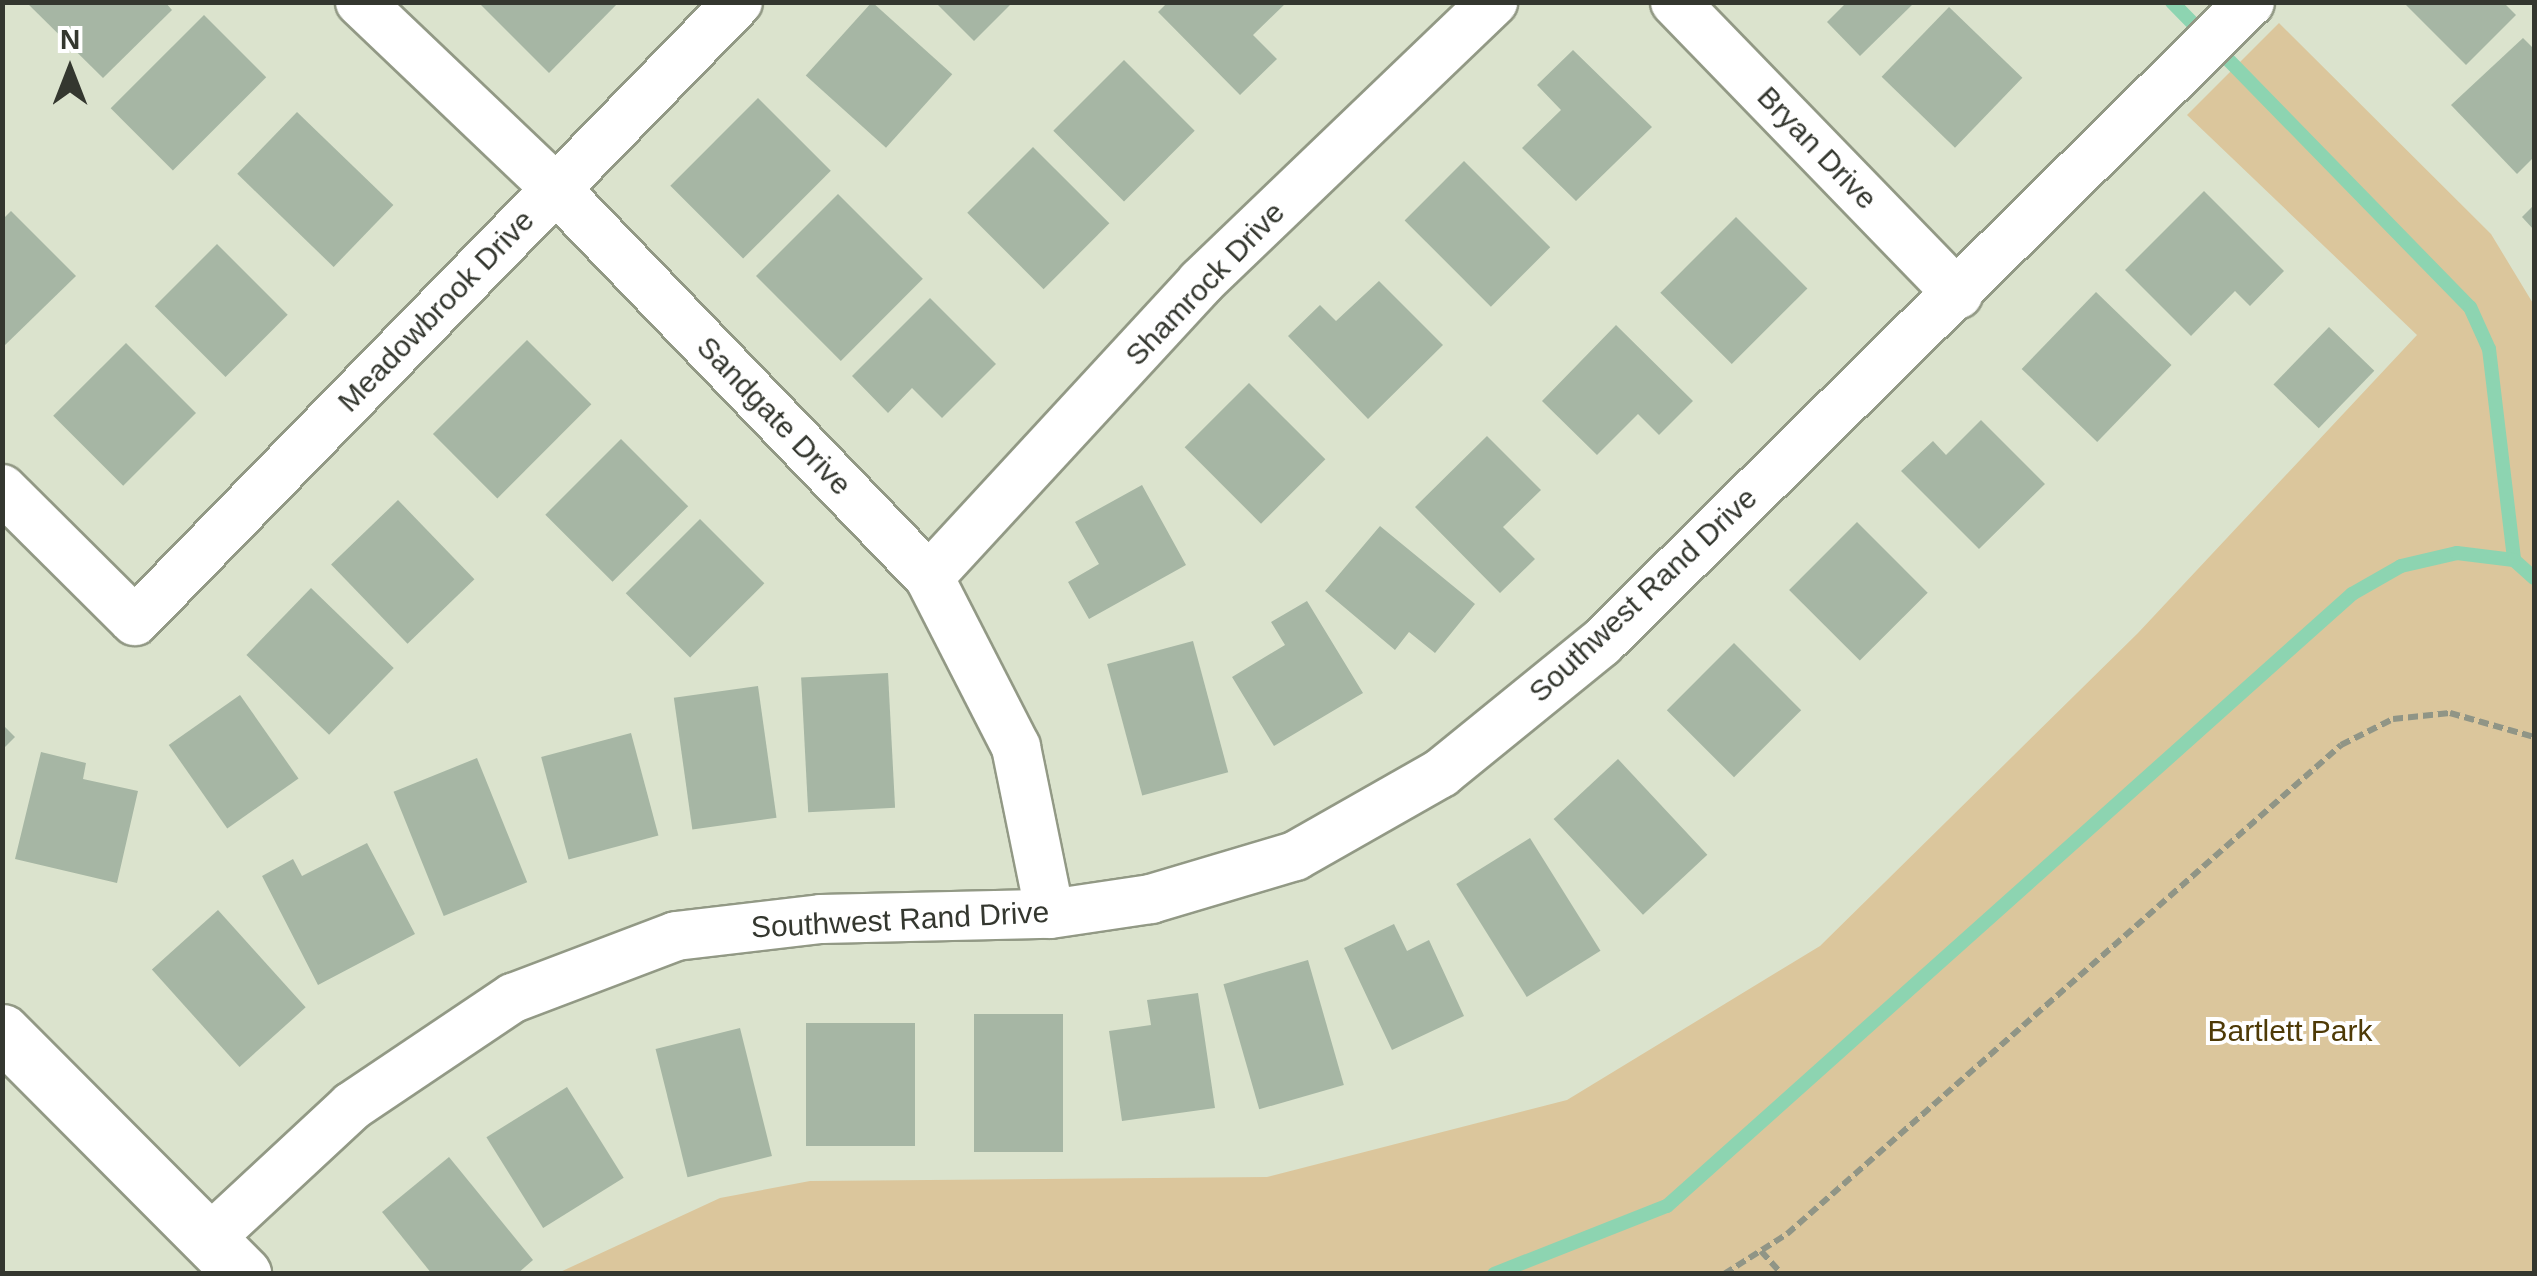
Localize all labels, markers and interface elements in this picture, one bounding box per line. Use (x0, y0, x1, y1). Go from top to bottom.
north arrow (20, 20, 120, 120)
text: N (60, 24, 80, 55)
street label: Bryan Drive (1750, 79, 1884, 217)
street label: Shamrock Drive (1118, 195, 1292, 373)
street label: Meadowbrook Drive (330, 203, 542, 419)
street label: Sandgate Drive (689, 329, 859, 503)
street label: Southwest Rand Drive (1522, 480, 1764, 710)
street label: Southwest Rand Drive (750, 894, 1050, 946)
park label: Bartlett Park (2207, 1013, 2373, 1049)

